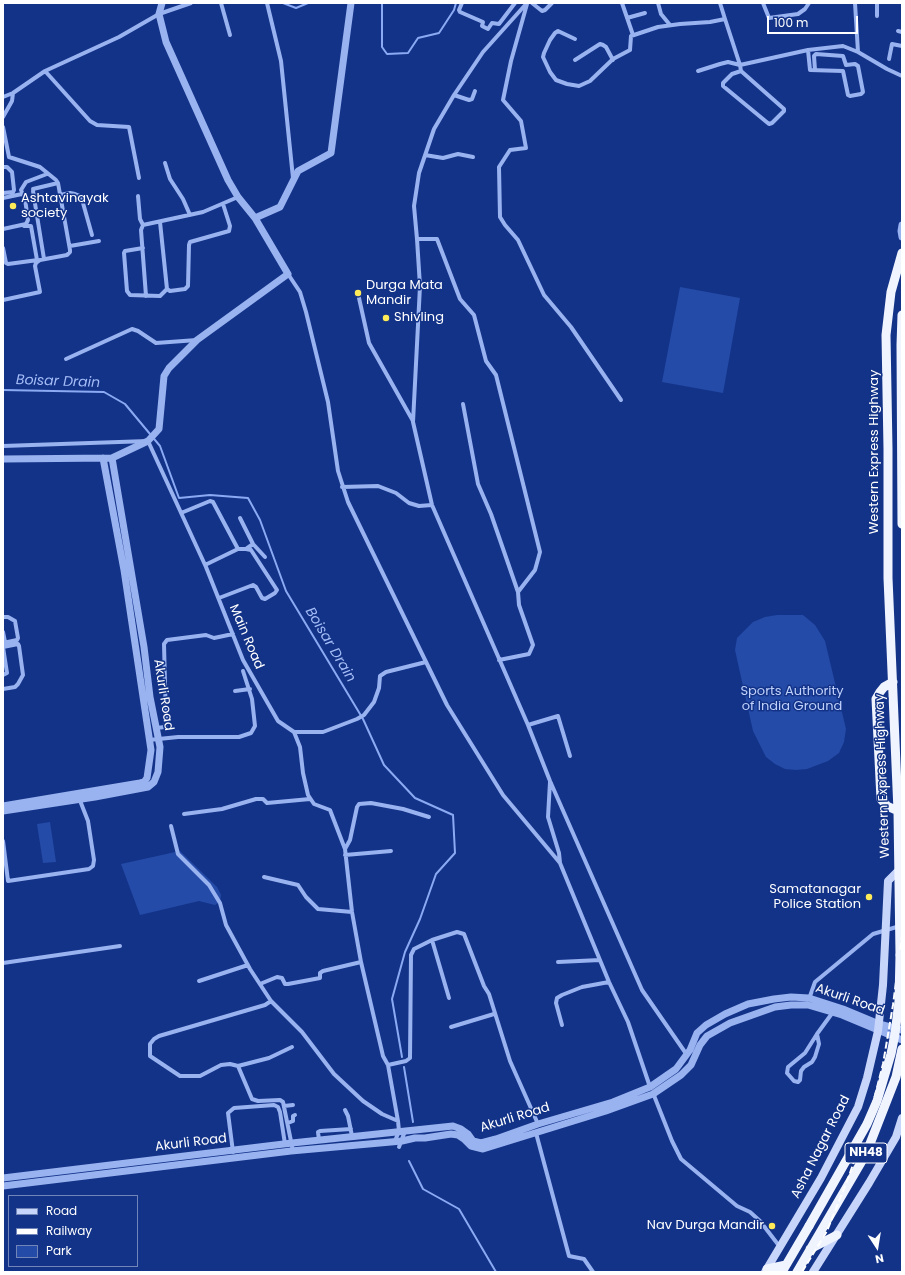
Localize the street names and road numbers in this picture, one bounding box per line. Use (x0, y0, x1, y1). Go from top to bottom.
street label: Western Express Highway (867, 370, 883, 534)
street label: Main Road (225, 602, 267, 672)
street label: Akurli Road (150, 658, 176, 732)
street label: Western Express Highway (872, 693, 894, 859)
street label: Akurli Road (813, 981, 887, 1019)
street label: Asha Nagar Road (788, 1093, 854, 1201)
street label: Akurli Road (478, 1100, 552, 1136)
street label: Akurli Road (154, 1131, 228, 1155)
road number: NH48 (845, 1143, 887, 1163)

